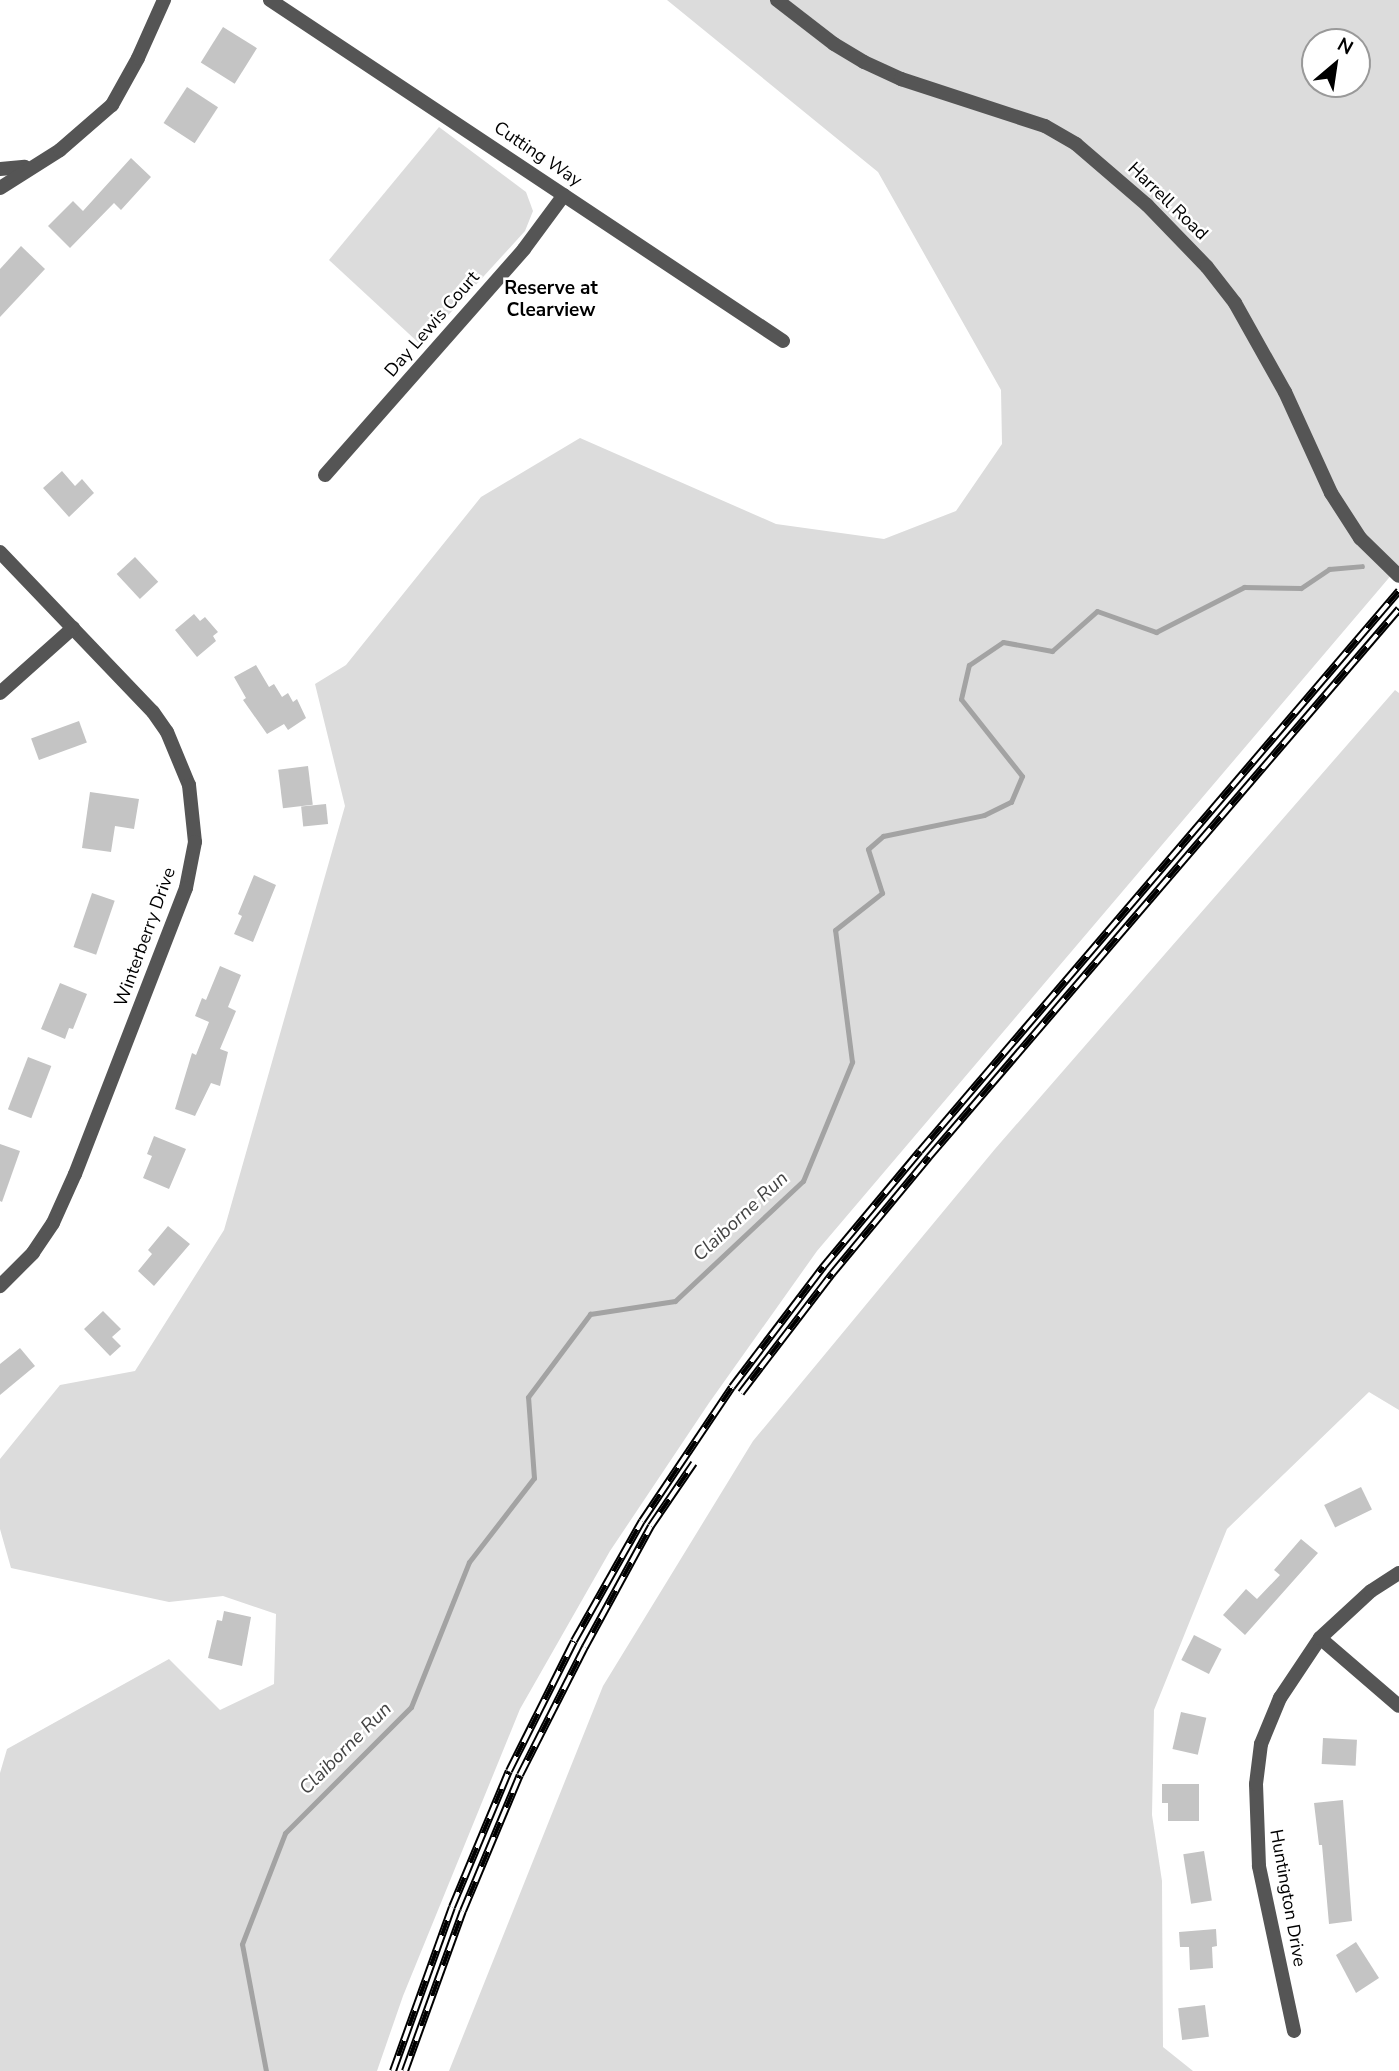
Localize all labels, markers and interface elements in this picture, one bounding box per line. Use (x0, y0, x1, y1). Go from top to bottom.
north arrow (1301, 28, 1371, 98)
text: N (1333, 32, 1358, 61)
street label: Cutting Way (490, 117, 586, 191)
street label: Harrell Road (1124, 158, 1212, 244)
street label: Day Lewis Court (380, 267, 484, 381)
district label: Reserve at Clearview (504, 278, 598, 322)
street label: Winterberry Drive (110, 864, 180, 1010)
water label: Claiborne Run (689, 1167, 793, 1267)
water label: Claiborne Run (295, 1698, 397, 1800)
street label: Huntington Drive (1265, 1828, 1311, 1968)

